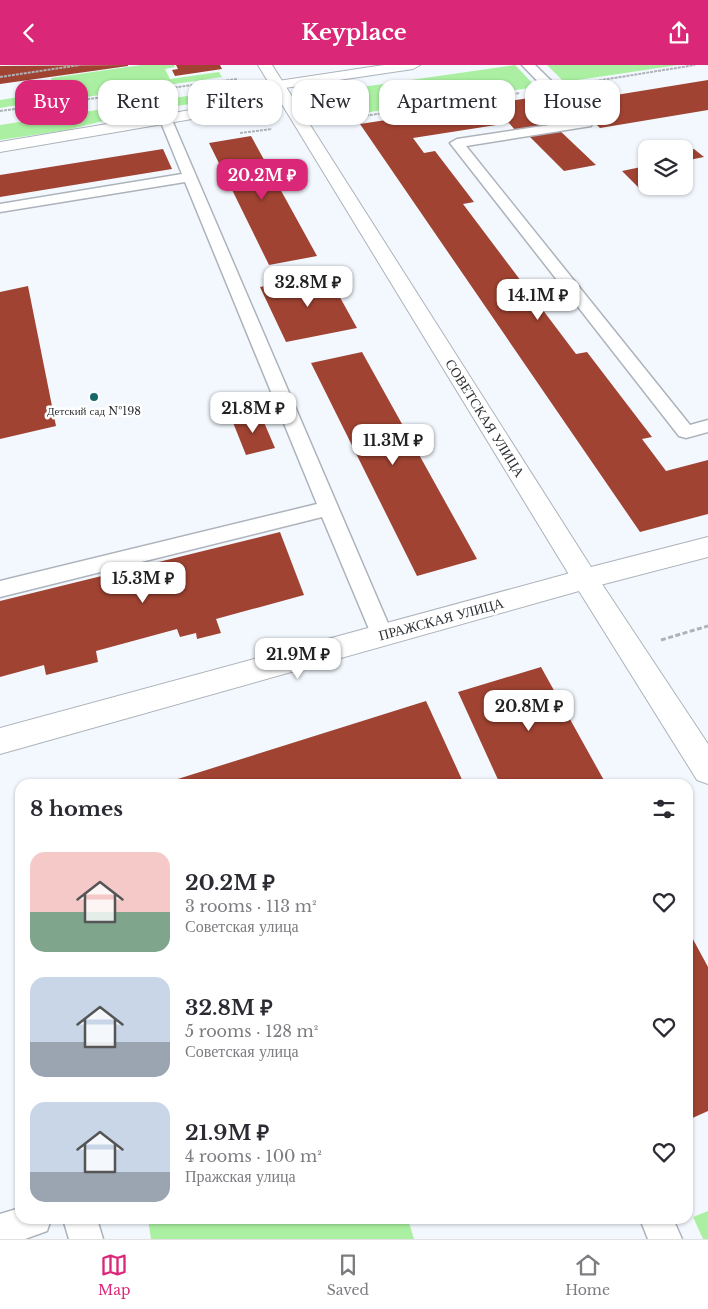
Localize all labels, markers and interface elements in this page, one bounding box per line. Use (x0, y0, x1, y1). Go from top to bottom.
icon: back (15, 19, 43, 47)
text: Keyplace (301, 19, 407, 46)
icon: share (665, 19, 693, 47)
chip: Buy (15, 80, 88, 125)
chip: Rent (98, 80, 178, 125)
chip: Filters (188, 80, 282, 125)
chip: New (292, 80, 369, 125)
chip: Apartment (379, 80, 515, 125)
chip: House (525, 80, 620, 125)
map controls (638, 140, 693, 195)
button: layers (638, 140, 693, 195)
pin: 20.2M ₽ (216, 159, 308, 201)
text: 20.2M ₽ (228, 165, 296, 185)
pin: 32.8M ₽ (262, 265, 354, 308)
text: 32.8M ₽ (275, 272, 341, 292)
pin: 14.1M ₽ (492, 279, 584, 321)
text: 14.1M ₽ (508, 285, 568, 305)
street label: СОВЕТСКАЯ УЛИЦА (441, 355, 529, 481)
marker: Детский сад №198 (88, 391, 100, 403)
pin: 21.8M ₽ (207, 391, 299, 434)
text: 21.8M ₽ (221, 398, 285, 418)
place label: Детский сад №198 (47, 404, 141, 418)
pin: 11.3M ₽ (347, 423, 439, 466)
text: 11.3M ₽ (363, 430, 423, 450)
pin: 15.3M ₽ (97, 561, 189, 604)
text: 15.3M ₽ (112, 568, 174, 588)
street label: ПРАЖСКАЯ УЛИЦА (377, 593, 506, 644)
pin: 21.9M ₽ (252, 637, 344, 680)
text: 21.9M ₽ (266, 644, 330, 664)
pin: 20.8M ₽ (483, 689, 575, 732)
text: 20.8M ₽ (495, 696, 563, 716)
icon: filters (650, 795, 678, 823)
text: 8 homes (30, 796, 123, 822)
text: 20.2M ₽ (185, 870, 275, 896)
icon: home (70, 872, 130, 932)
icon: heart (650, 888, 678, 916)
text: 3 rooms · 113 m² (185, 896, 316, 916)
text: Советская улица (185, 916, 299, 936)
text: 32.8M ₽ (185, 995, 273, 1021)
icon: home (70, 997, 130, 1057)
icon: heart (650, 1013, 678, 1041)
text: 5 rooms · 128 m² (185, 1021, 318, 1041)
text: Советская улица (185, 1041, 299, 1061)
text: 21.9M ₽ (185, 1120, 269, 1146)
icon: home (70, 1122, 130, 1182)
icon: heart (650, 1138, 678, 1166)
text: 4 rooms · 100 m² (185, 1146, 322, 1166)
text: Пражская улица (185, 1166, 296, 1186)
tab: Map (98, 1251, 131, 1299)
tab: Saved (327, 1251, 369, 1299)
tab: Home (565, 1251, 610, 1299)

